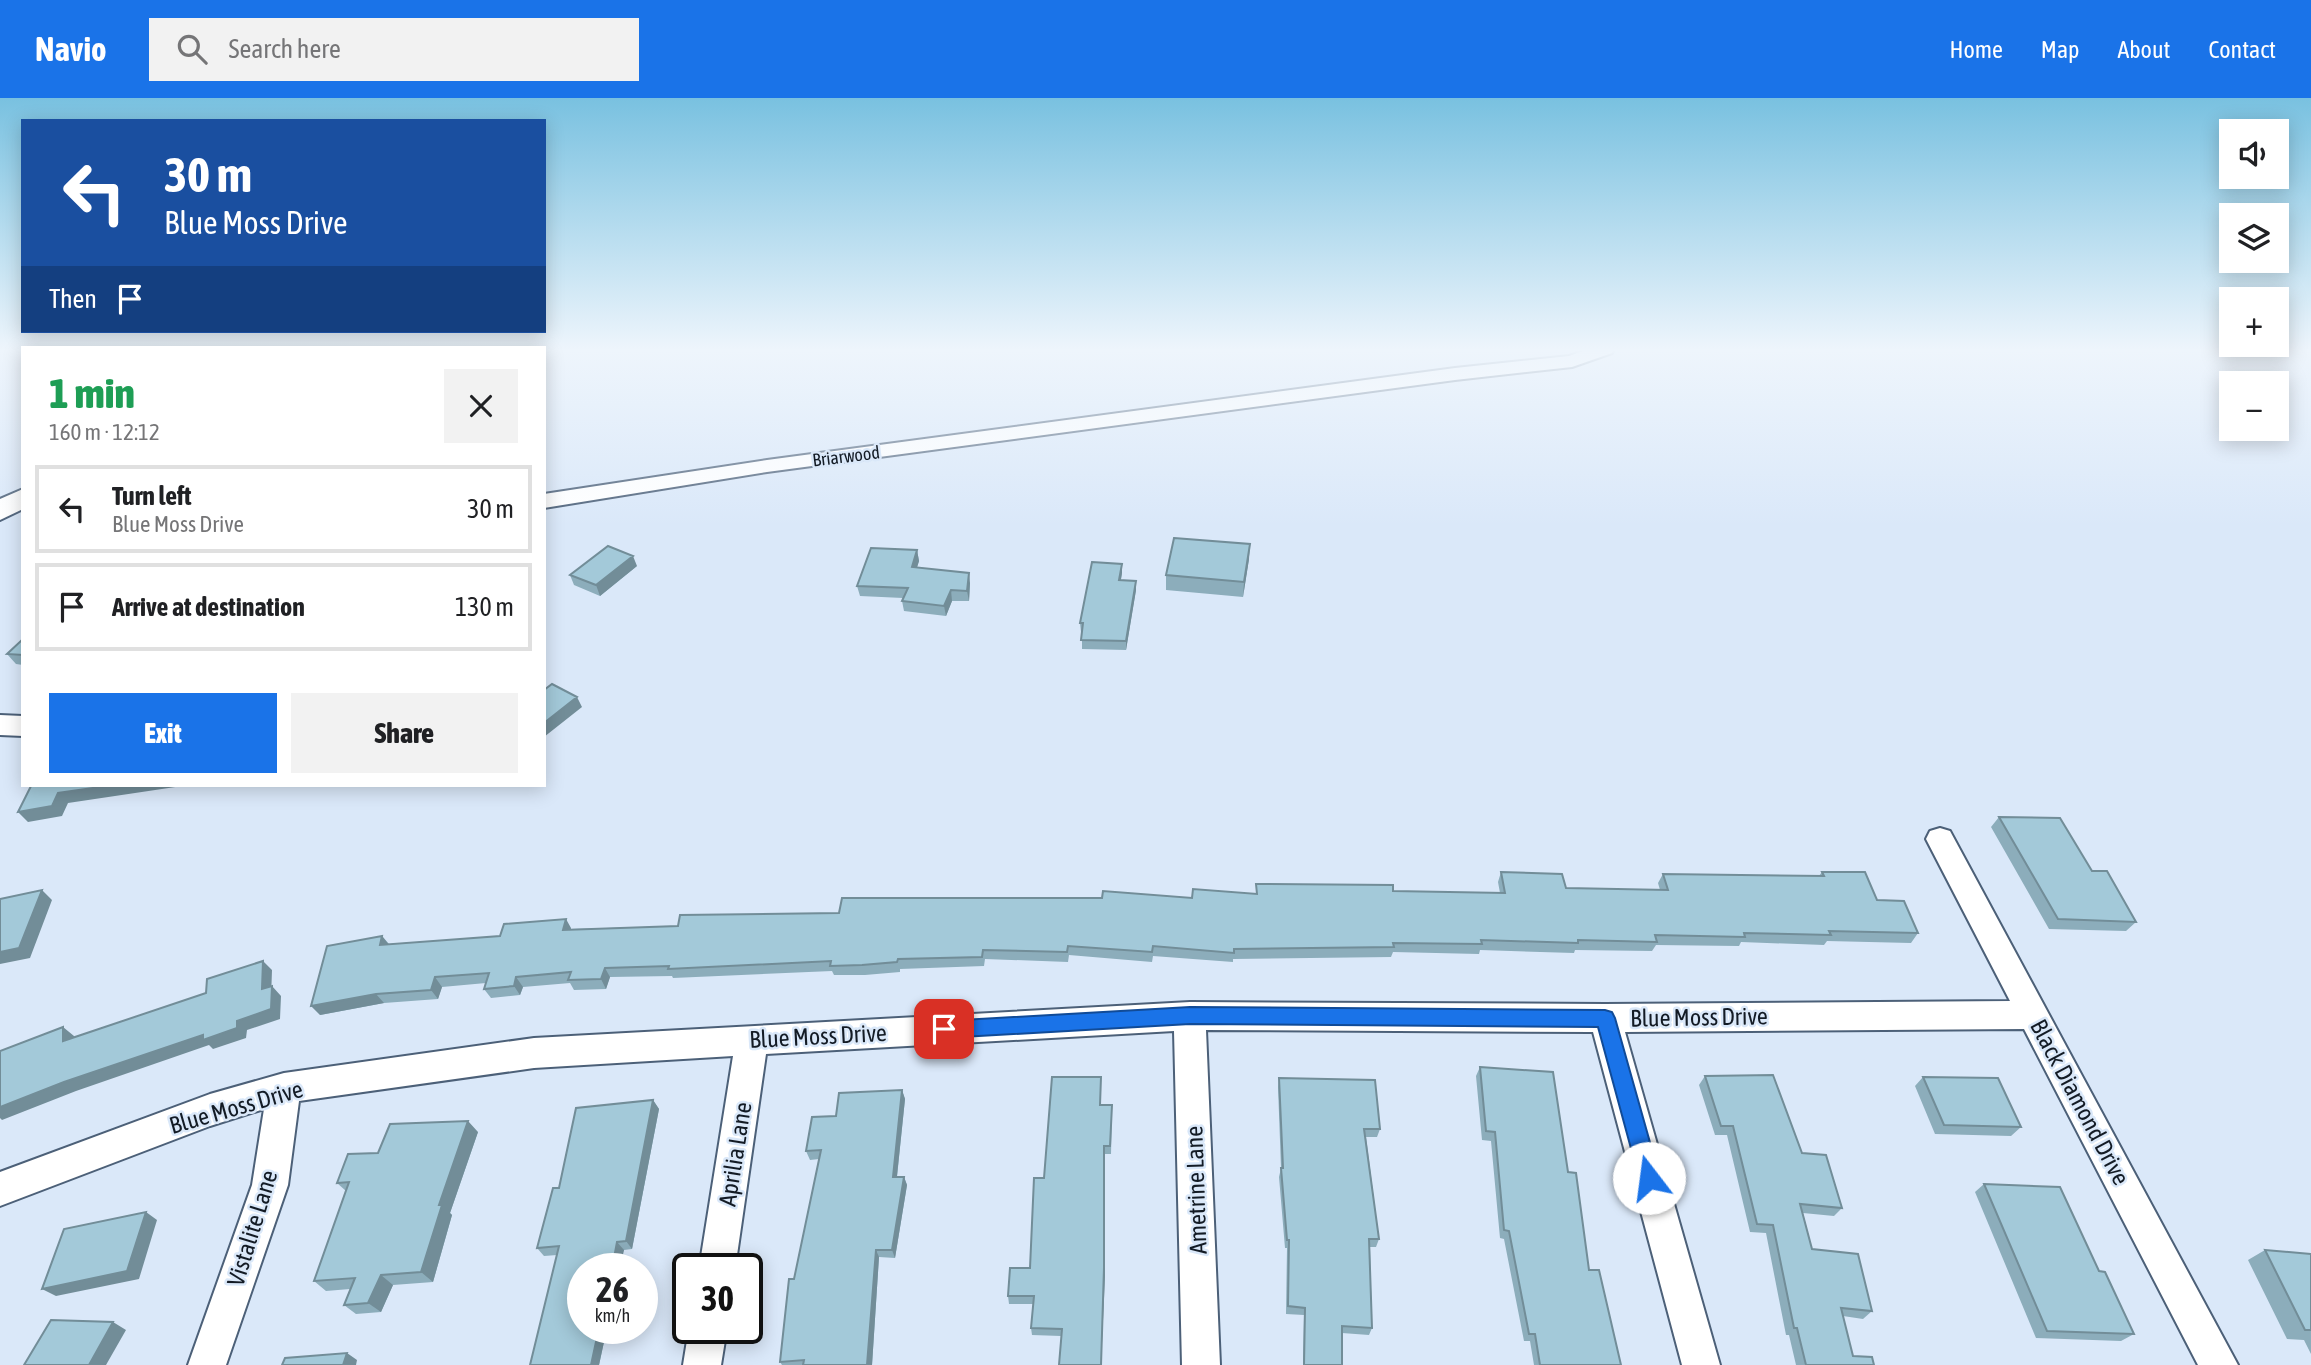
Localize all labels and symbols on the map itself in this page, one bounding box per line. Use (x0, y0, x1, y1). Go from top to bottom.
street label: Briarwood (811, 441, 881, 471)
pin (914, 999, 974, 1059)
street label: Blue Moss Drive (1630, 1002, 1768, 1032)
street label: Black Diamond Drive (2025, 1015, 2135, 1189)
street label: Blue Moss Drive (749, 1019, 887, 1053)
street label: Blue Moss Drive (166, 1075, 306, 1139)
street label: Aprilia Lane (713, 1100, 757, 1208)
street label: Ametrine Lane (1180, 1125, 1212, 1255)
position arrow (1612, 1141, 1686, 1215)
street label: Vistalite Lane (222, 1167, 282, 1289)
speed limit sign: 30 (672, 1253, 763, 1344)

